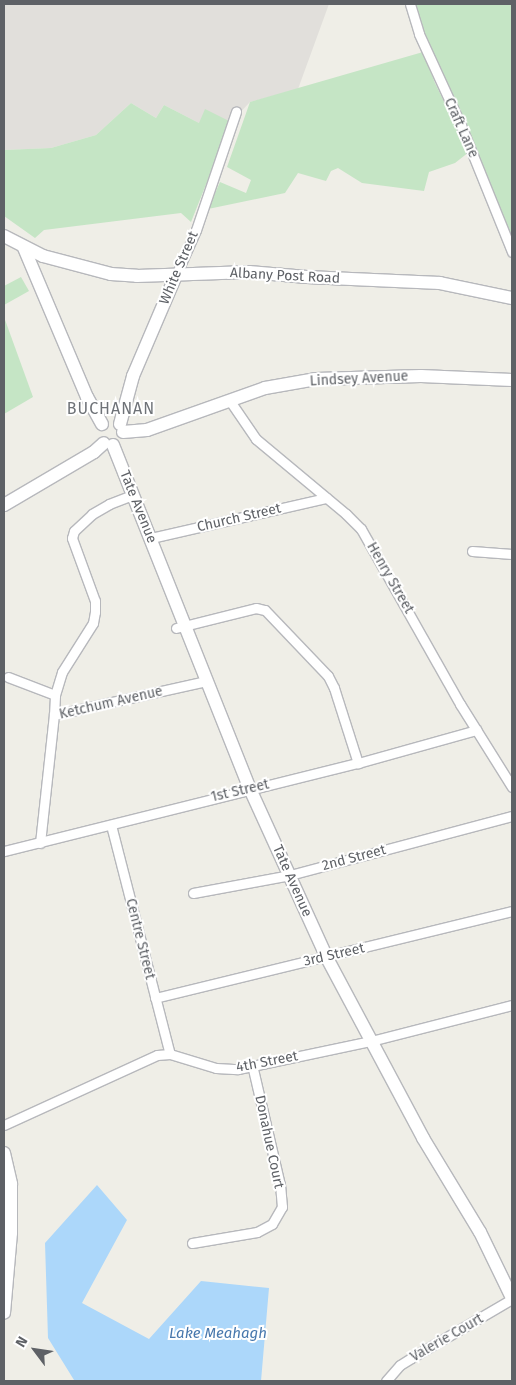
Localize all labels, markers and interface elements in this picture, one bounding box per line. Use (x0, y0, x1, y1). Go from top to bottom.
street label: Craft Lane (440, 95, 482, 161)
street label: White Street (156, 229, 202, 307)
street label: Albany Post Road (230, 265, 340, 287)
street label: Lindsey Avenue (309, 368, 409, 390)
district label: BUCHANAN (66, 399, 156, 419)
street label: Tate Avenue (116, 468, 160, 546)
street label: Church Street (195, 500, 283, 536)
street label: Henry Street (363, 539, 417, 617)
street label: Ketchum Avenue (58, 683, 164, 723)
street label: 1st Street (209, 776, 271, 806)
street label: 2nd Street (320, 841, 388, 875)
street label: Tate Avenue (269, 843, 315, 919)
street label: Centre Street (122, 897, 158, 981)
street label: 3rd Street (302, 940, 366, 970)
street label: 4th Street (235, 1048, 299, 1076)
street label: Donahue Court (251, 1094, 287, 1190)
street label: Valerie Court (408, 1310, 486, 1366)
north arrow (10, 1325, 60, 1375)
water label: Lake Meahagh (169, 1325, 267, 1343)
text: N (12, 1334, 31, 1350)

